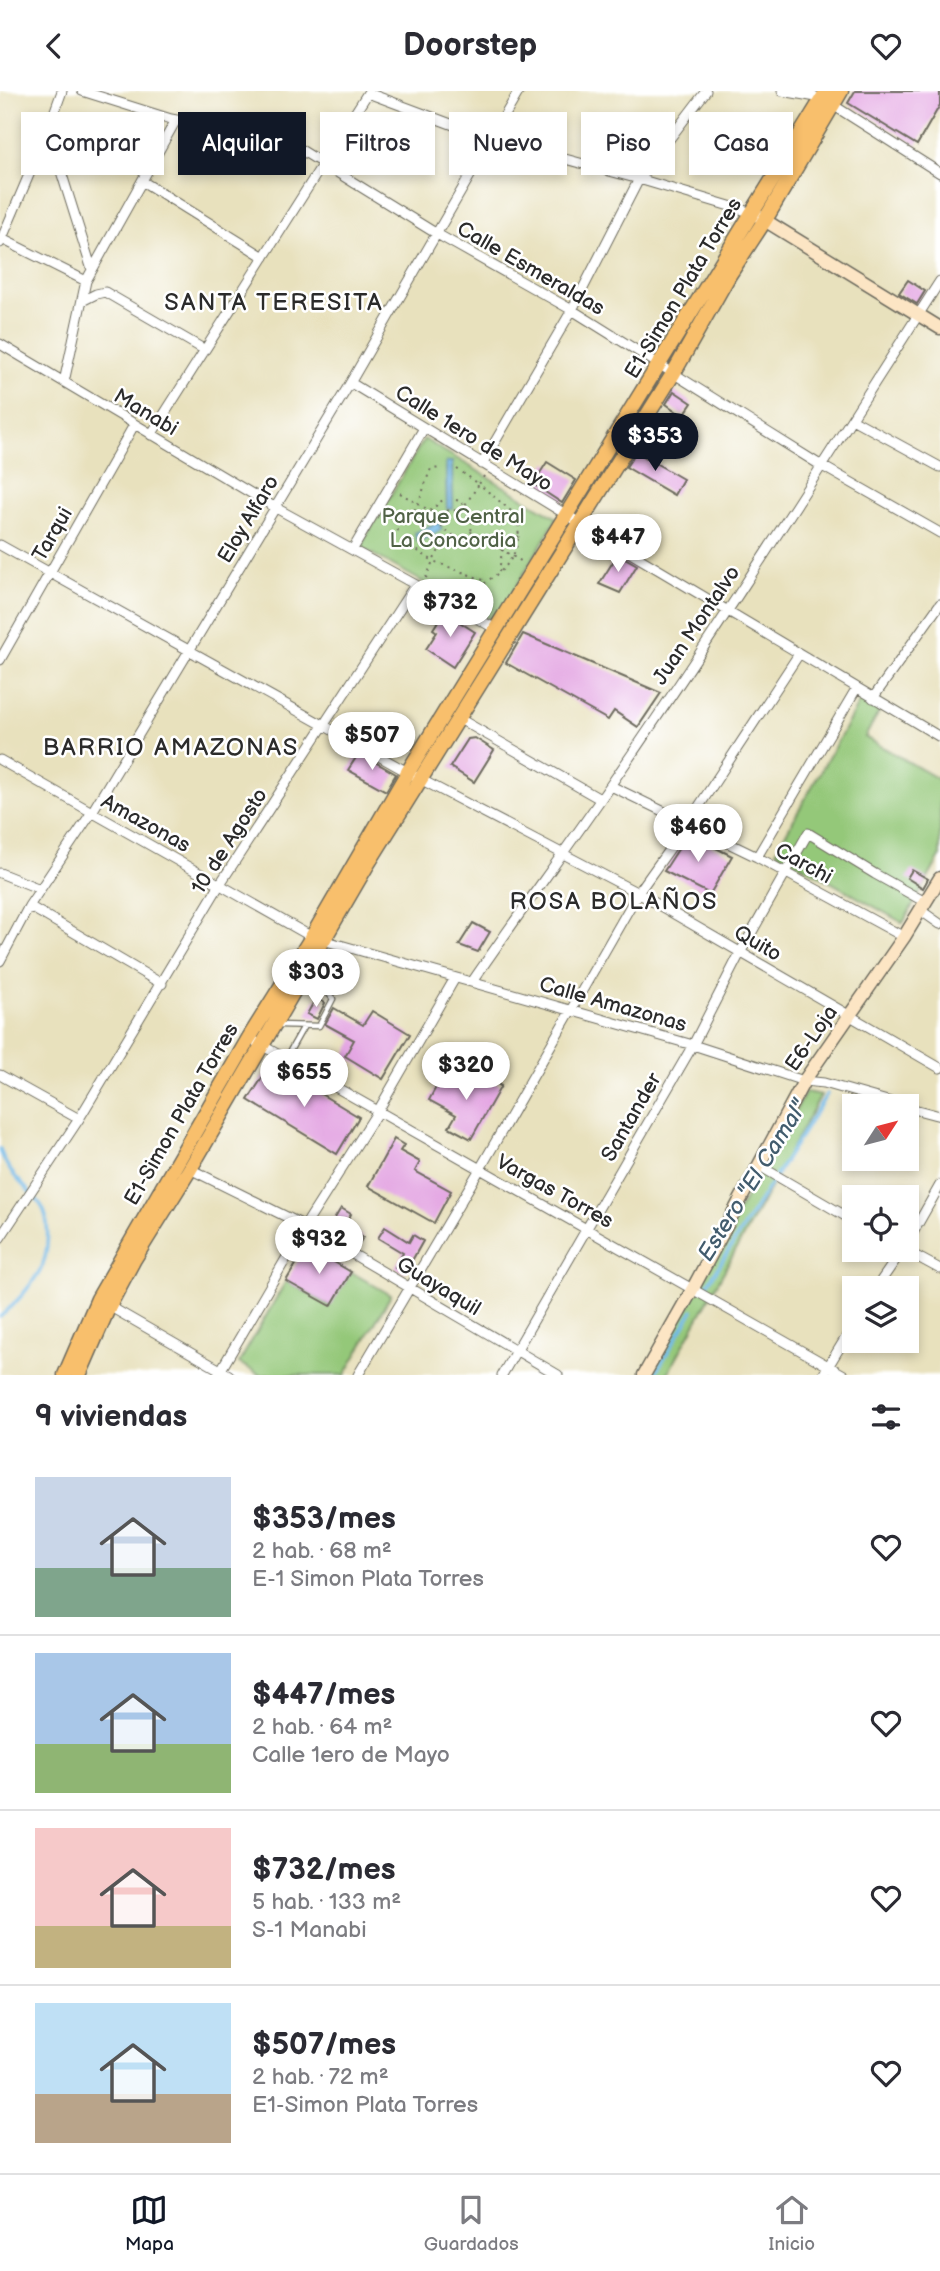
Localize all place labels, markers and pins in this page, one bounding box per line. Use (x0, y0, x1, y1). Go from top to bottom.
pin: $353 (614, 413, 696, 473)
pin: $447 (577, 515, 659, 574)
pin: $732 (409, 580, 491, 639)
pin: $507 (331, 713, 413, 772)
pin: $460 (657, 805, 739, 864)
pin: $303 (275, 949, 357, 1009)
pin: $320 (425, 1042, 507, 1102)
pin: $655 (263, 1049, 345, 1109)
pin: $932 (278, 1217, 360, 1276)

